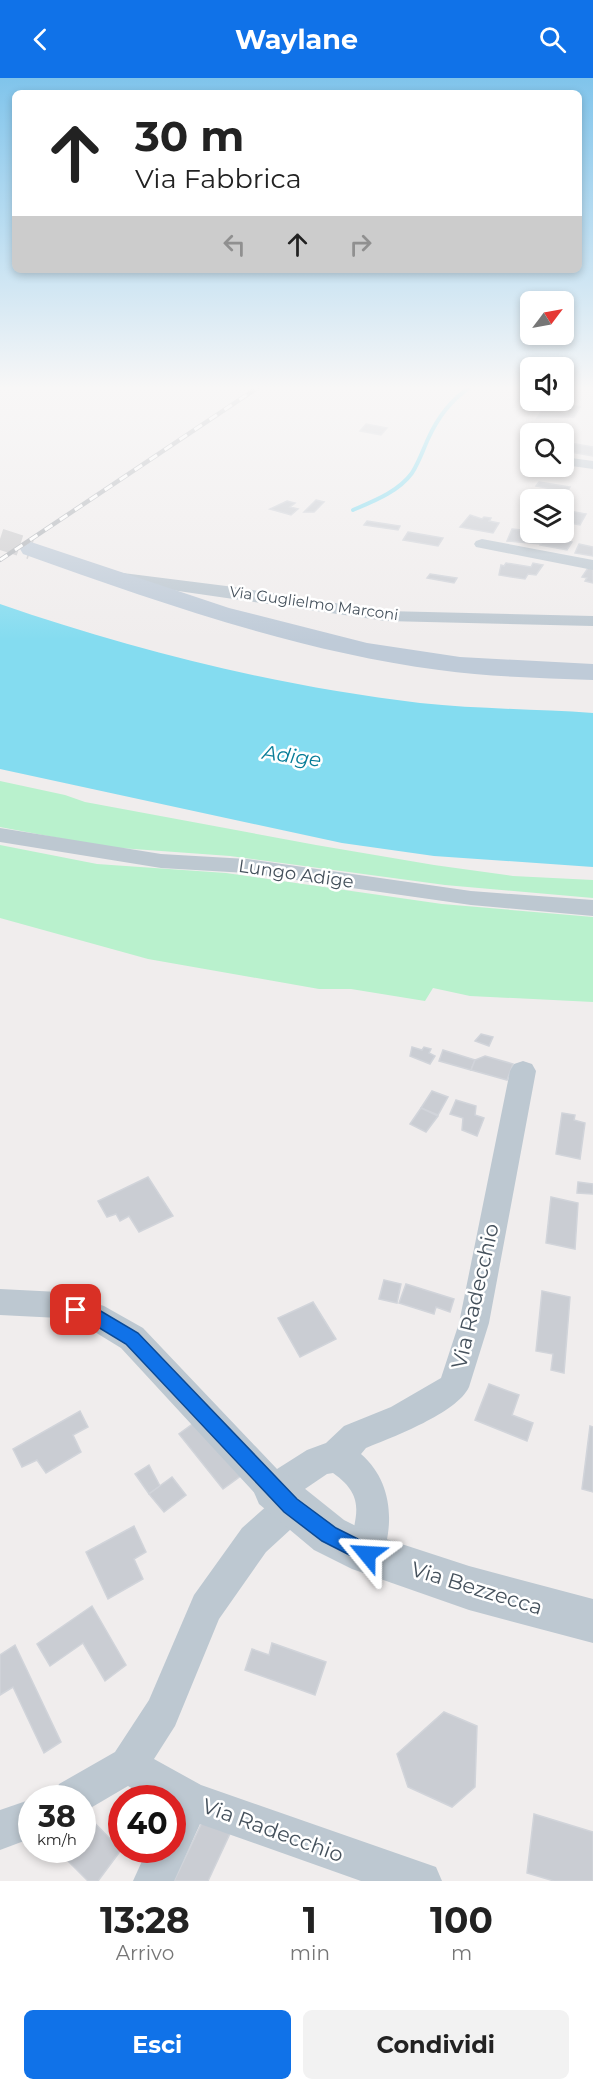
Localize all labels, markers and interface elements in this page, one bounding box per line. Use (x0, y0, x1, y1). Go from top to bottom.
icon: back (24, 23, 57, 56)
text: Waylane (235, 23, 358, 56)
icon: search (536, 23, 569, 56)
text: 30 m (135, 110, 244, 162)
icon: ahead (36, 114, 114, 192)
text: Via Fabbrica (135, 162, 302, 195)
icon: left (218, 228, 251, 261)
icon: ahead (281, 228, 314, 261)
icon: right (344, 228, 377, 261)
north arrow (520, 291, 574, 345)
map controls (520, 291, 574, 543)
button: sound (520, 357, 574, 411)
button: search (520, 423, 574, 477)
button: layers (520, 489, 574, 543)
street label: Via Guglielmo Marconi (228, 582, 400, 624)
water label: Adige (260, 740, 323, 772)
street label: Lungo Adige (237, 855, 355, 893)
street label: Via Radecchio (446, 1221, 504, 1371)
pin (50, 1284, 101, 1335)
icon: arrive (59, 1293, 92, 1326)
position arrow (335, 1522, 399, 1586)
street label: Via Bezzecca (408, 1556, 546, 1620)
speed limit sign: 40 (108, 1785, 186, 1863)
street label: Via Radecchio (199, 1793, 347, 1867)
text: 38 (38, 1798, 76, 1835)
text: km/h (37, 1830, 77, 1849)
text: 13:28 (100, 1898, 190, 1942)
text: 1 (303, 1898, 317, 1942)
text: 100 (430, 1898, 493, 1942)
text: Arrivo (116, 1941, 174, 1965)
text: min (290, 1941, 330, 1965)
text: m (451, 1941, 472, 1965)
button: Esci (24, 2010, 291, 2079)
button: Condividi (303, 2010, 569, 2079)

